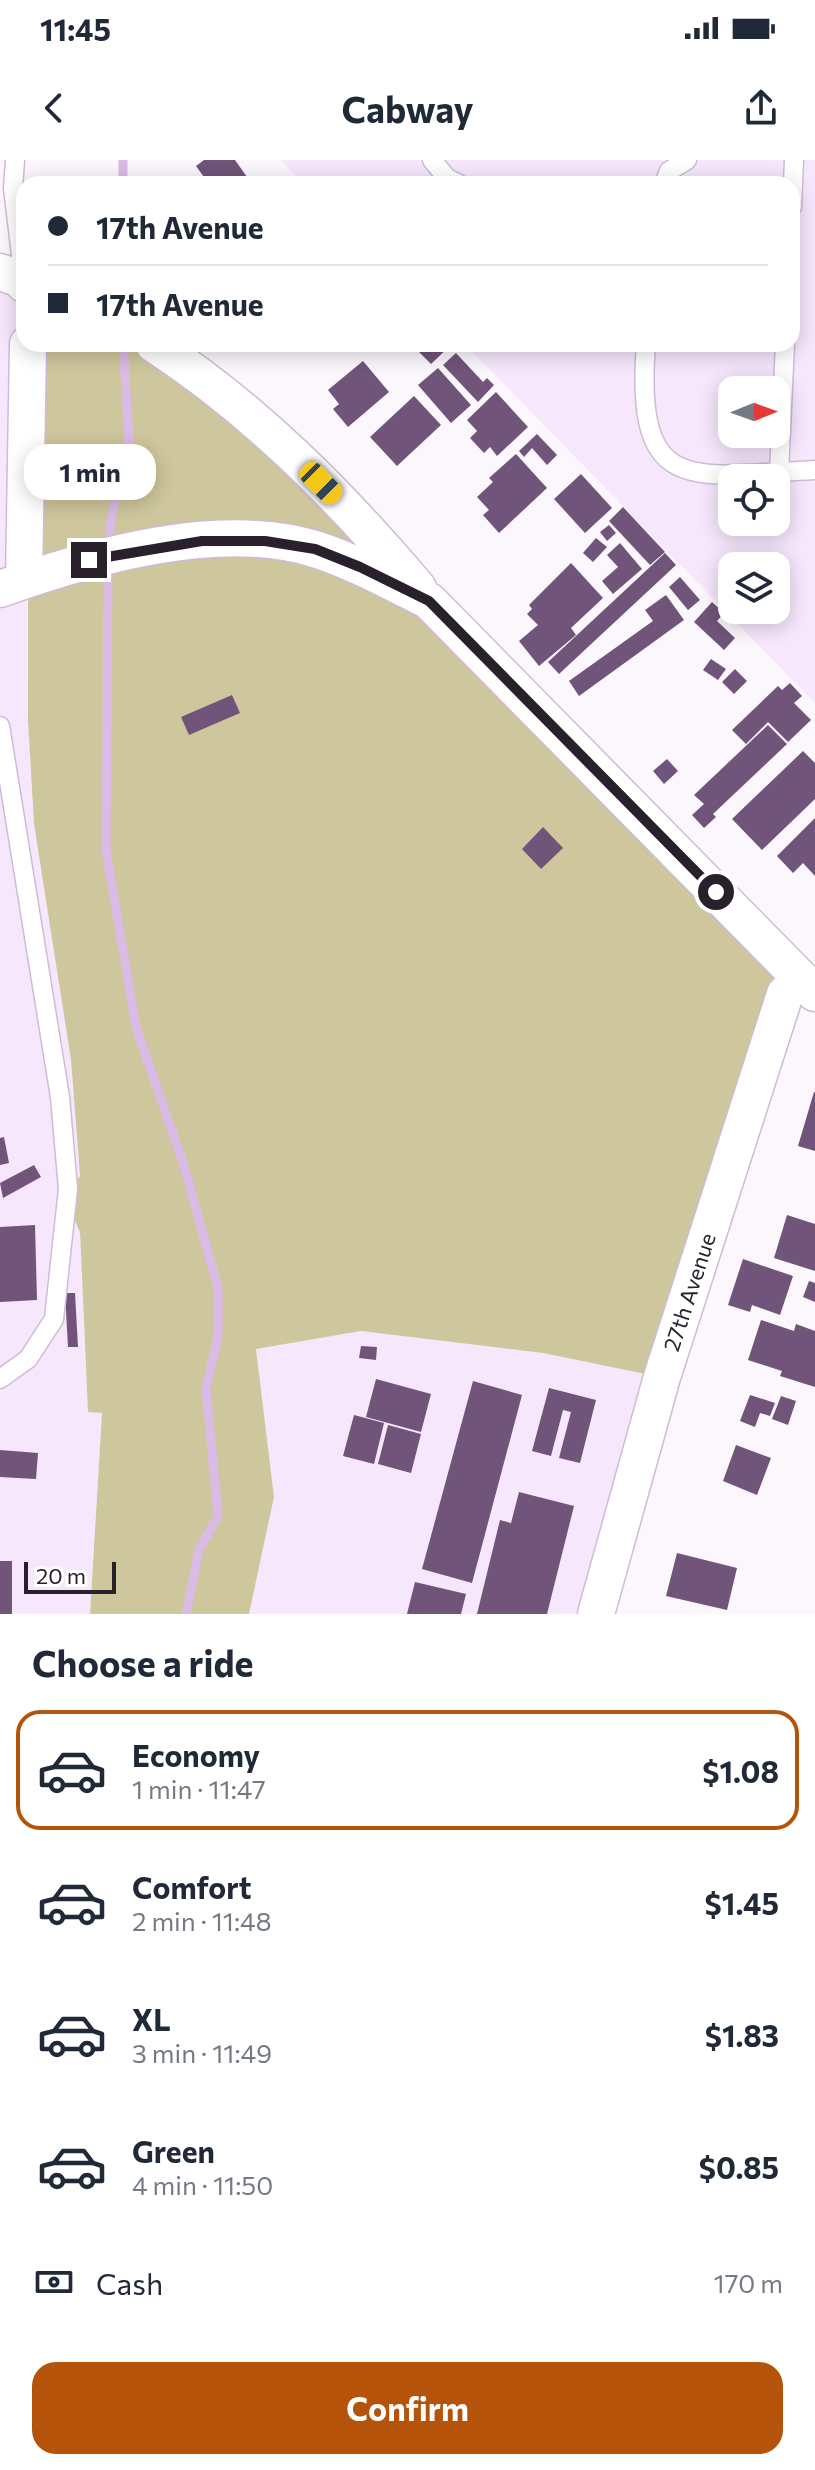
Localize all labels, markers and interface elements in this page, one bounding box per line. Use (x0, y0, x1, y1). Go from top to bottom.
text: 11:45 (40, 10, 111, 47)
icon: back (32, 86, 76, 130)
text: Cabway (341, 86, 474, 130)
icon: share (739, 86, 783, 130)
text: 17th Avenue (96, 208, 264, 245)
text: 17th Avenue (96, 285, 264, 322)
north arrow (718, 376, 790, 448)
map controls (718, 376, 790, 624)
callout: 1 min (23, 444, 155, 500)
text: 1 min (59, 456, 121, 487)
car (296, 458, 346, 508)
button: locate (718, 464, 790, 536)
route end (71, 542, 107, 578)
button: layers (718, 552, 790, 624)
route start (698, 874, 734, 910)
street label: 27th Avenue (657, 1229, 721, 1355)
scale bar (24, 1558, 116, 1594)
text: 20 m (36, 1562, 86, 1589)
text: Choose a ride (32, 1640, 253, 1684)
icon: car (36, 1734, 108, 1806)
text: Economy (132, 1736, 260, 1773)
text: $1.08 (702, 1752, 779, 1789)
text: 1 min · 11:47 (132, 1773, 266, 1804)
icon: car (36, 1866, 108, 1938)
text: Comfort (132, 1868, 251, 1905)
text: $1.45 (705, 1884, 779, 1921)
text: 2 min · 11:48 (132, 1905, 272, 1936)
icon: car (36, 1998, 108, 2070)
text: XL (132, 2000, 171, 2037)
text: $1.83 (705, 2016, 779, 2053)
text: 3 min · 11:49 (132, 2037, 272, 2068)
icon: car (36, 2130, 108, 2202)
text: Green (132, 2132, 215, 2169)
text: $0.85 (699, 2148, 779, 2185)
text: 4 min · 11:50 (132, 2169, 273, 2200)
icon: cash (32, 2260, 76, 2304)
text: Cash (96, 2264, 163, 2301)
text: 170 m (714, 2267, 783, 2298)
button: Confirm (32, 2362, 783, 2454)

